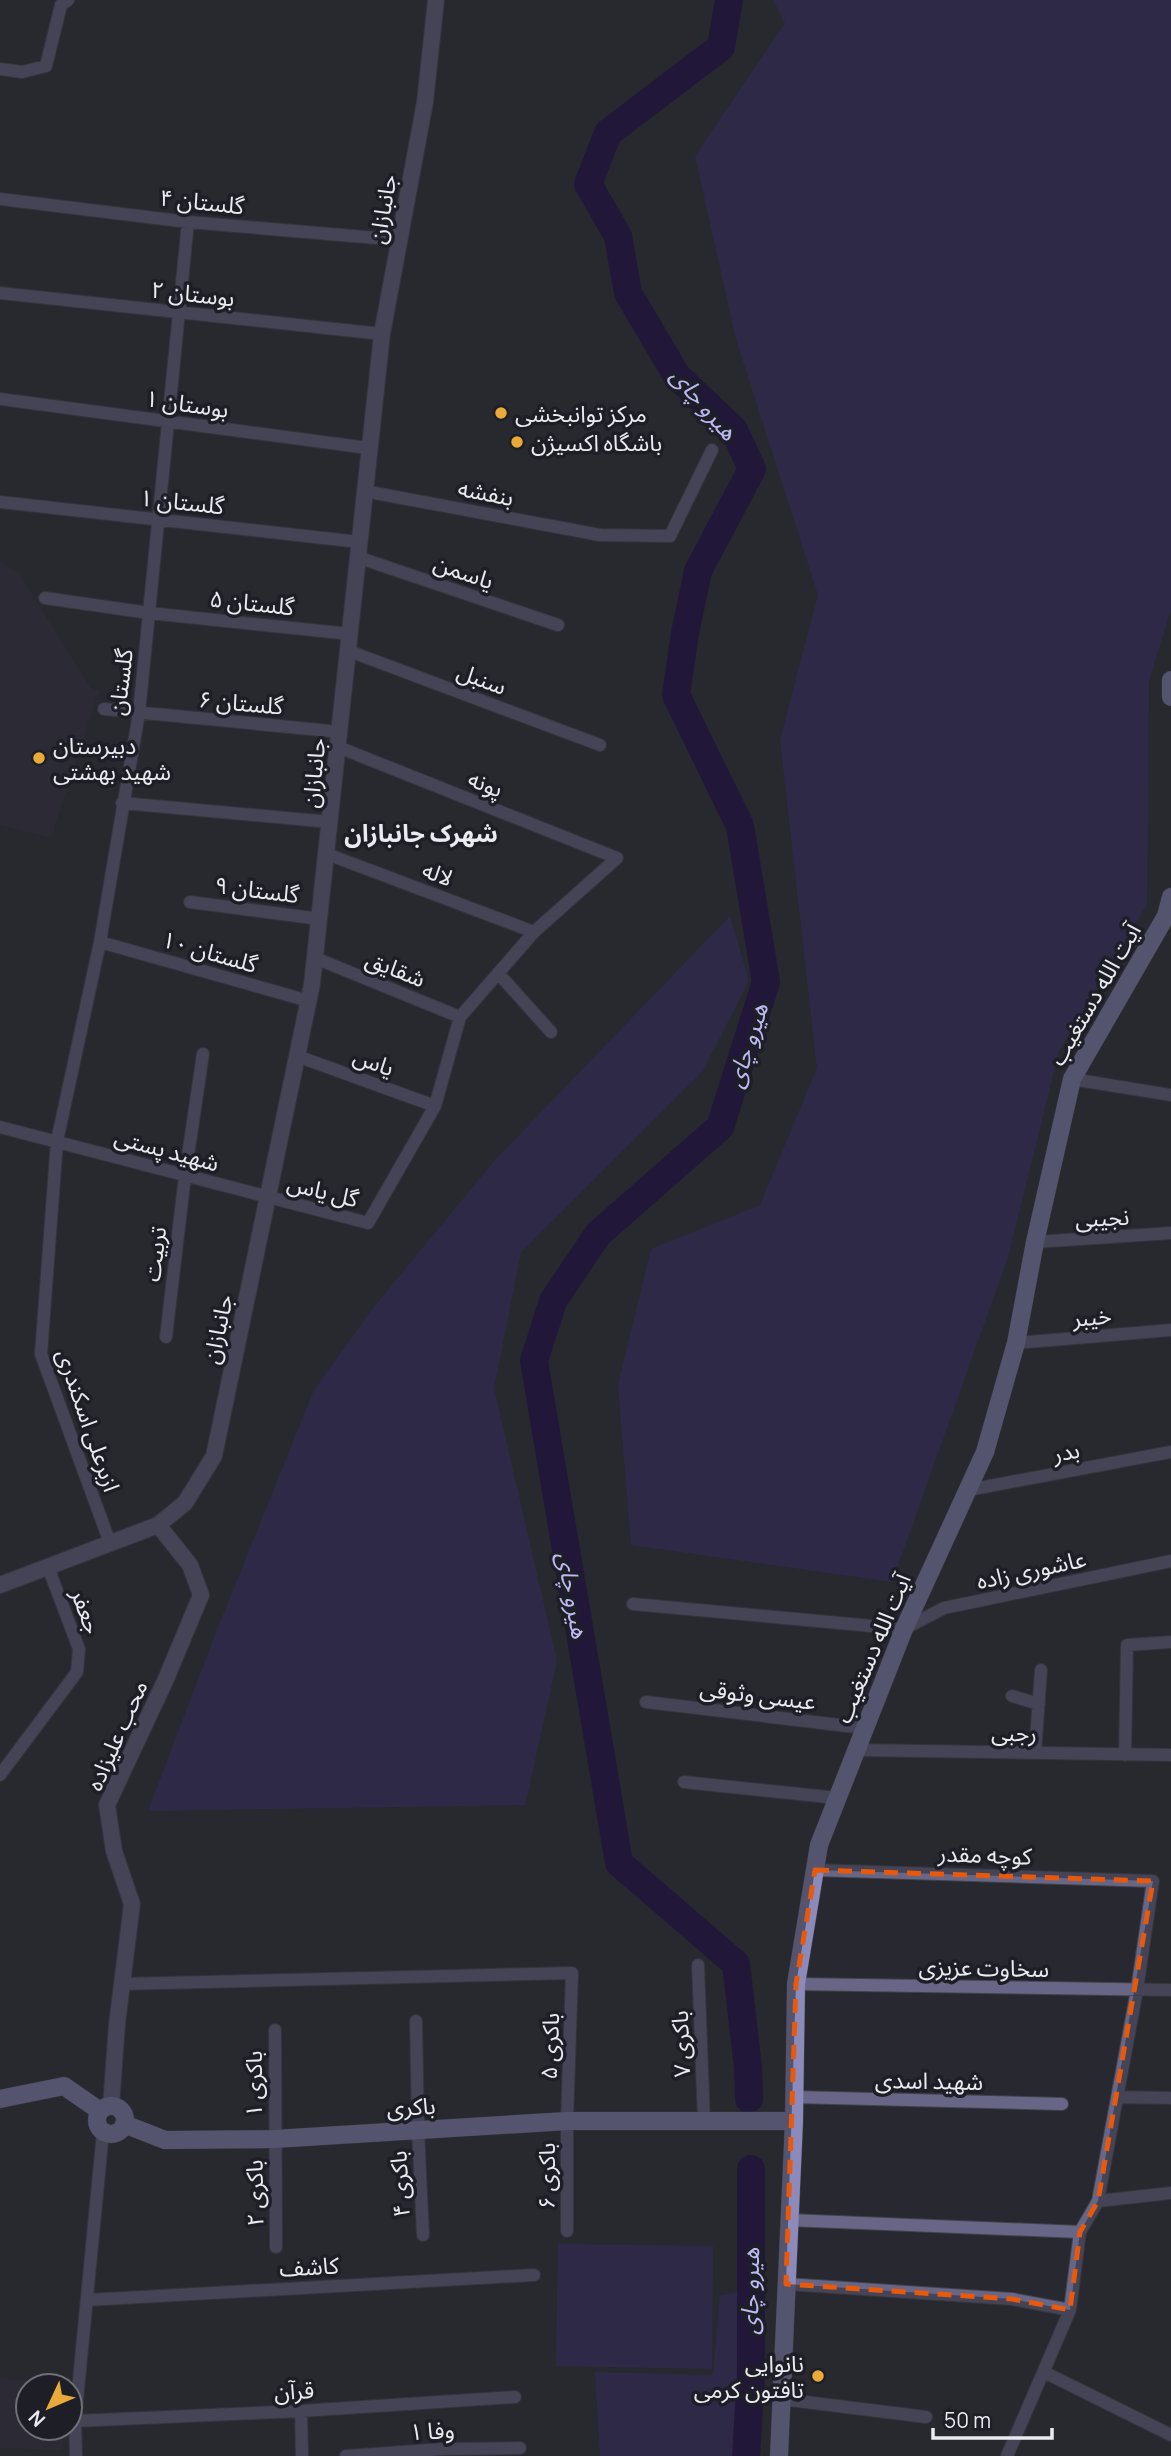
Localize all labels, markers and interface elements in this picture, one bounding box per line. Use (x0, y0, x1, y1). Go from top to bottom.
street label: جانبازان (360, 172, 404, 246)
street label: گلستان ۴ (158, 181, 246, 221)
street label: بوستان ۲ (150, 273, 236, 313)
water label: هیرو چای (663, 359, 746, 448)
street label: بوستان ۱ (143, 381, 231, 425)
place label: مرکز توانبخشی (515, 397, 647, 429)
marker: مرکز توانبخشی (493, 405, 509, 421)
place label: باشگاه اکسیژن (531, 426, 662, 458)
marker: باشگاه اکسیژن (509, 434, 525, 450)
street label: بنفشه (455, 471, 517, 513)
street label: گلستان ۱ (138, 481, 226, 521)
street label: یاسمن (430, 546, 498, 596)
street label: گلستان ۵ (208, 582, 296, 622)
street label: گلستان (100, 646, 140, 717)
street label: سنبل (453, 654, 511, 702)
street label: گلستان ۶ (197, 682, 285, 722)
place label: دبیرستان شهید بهشتی (53, 729, 171, 787)
street label: جانبازان (293, 736, 333, 810)
marker: دبیرستان شهید بهشتی (31, 750, 47, 766)
street label: پونه (464, 762, 508, 805)
district label: شهرک جانبازان (344, 816, 498, 849)
street label: لاله (418, 853, 458, 893)
street label: گلستان ۹ (213, 868, 302, 910)
street label: آیت الله دستغیب (1040, 916, 1148, 1071)
street label: گلستان ۱۰ (159, 922, 262, 980)
street label: شقایق (361, 942, 431, 994)
water label: هیرو چای (717, 998, 776, 1092)
street label: یاس (349, 1039, 399, 1083)
street label: شهید پستی (111, 1120, 223, 1178)
street label: گل یاس (284, 1166, 362, 1214)
street label: نجیبی (1074, 1200, 1130, 1234)
street label: تربیت (135, 1224, 173, 1283)
street label: جانبازان (194, 1291, 240, 1367)
street label: خیبر (1070, 1298, 1113, 1334)
street label: ازبرعلی اسکندری (50, 1344, 128, 1496)
street label: بدر (1049, 1433, 1082, 1469)
street label: عاشوری زاده (973, 1542, 1089, 1596)
water label: هیرو چای (549, 1549, 598, 1641)
street label: آیت الله دستغیب (826, 1567, 918, 1728)
street label: جعفر (64, 1583, 110, 1638)
street label: عیسی وثوقی (698, 1671, 818, 1717)
street label: محب علیزاده (77, 1675, 155, 1795)
street label: رجبی (991, 1716, 1037, 1748)
street label: کوچه مقدر (937, 1836, 1033, 1872)
street label: سخاوت عزیزی (918, 1950, 1050, 1984)
street label: باکری ۷ (663, 2010, 697, 2078)
street label: باکری ۵ (532, 2012, 566, 2080)
street label: باکری ۱ (237, 2051, 269, 2117)
street label: شهید اسدی (875, 2063, 983, 2097)
street label: باکری (386, 2089, 436, 2123)
street label: باکری ۶ (530, 2143, 562, 2209)
street label: باکری ۴ (381, 2150, 417, 2218)
street label: باکری ۲ (237, 2159, 271, 2227)
water label: هیرو چای (732, 2247, 767, 2335)
street label: کاشف (278, 2248, 340, 2284)
place label: نانوایی تافتون کرمی (694, 2347, 804, 2405)
marker: نانوایی تافتون کرمی (810, 2368, 826, 2384)
north arrow (14, 2372, 84, 2442)
street label: قرآن (273, 2373, 315, 2407)
scale bar (933, 2396, 1052, 2440)
text: N (23, 2405, 51, 2433)
text: 50 m (944, 2406, 991, 2434)
street label: وفا ۱ (409, 2413, 455, 2447)

